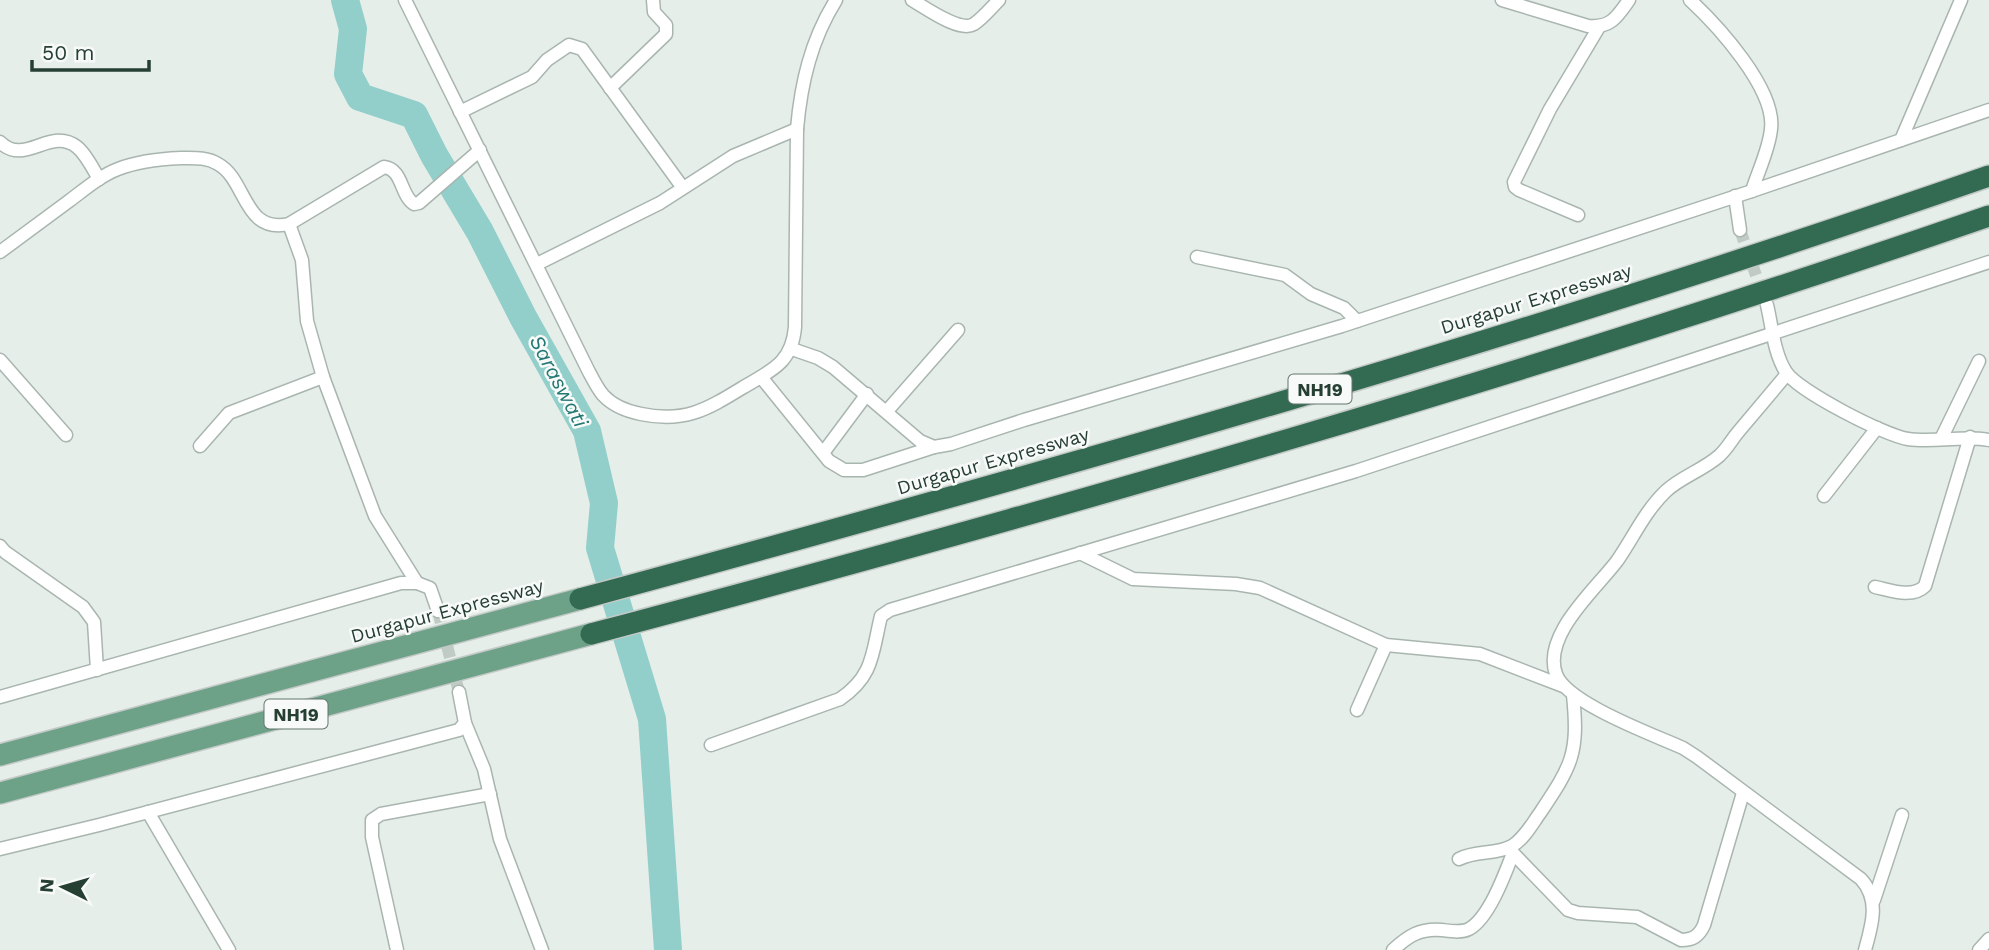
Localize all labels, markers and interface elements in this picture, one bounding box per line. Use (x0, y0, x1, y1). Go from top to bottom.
scale bar (32, 28, 149, 72)
text: 50 m (42, 40, 94, 65)
street label: Durgapur Expressway (1438, 259, 1635, 339)
water label: Saraswati (524, 331, 594, 432)
road number: NH19 (1288, 374, 1352, 404)
street label: Durgapur Expressway (894, 423, 1092, 499)
street label: Durgapur Expressway (348, 574, 546, 648)
road number: NH19 (264, 700, 328, 728)
north arrow (28, 852, 98, 922)
text: N (34, 878, 59, 894)

